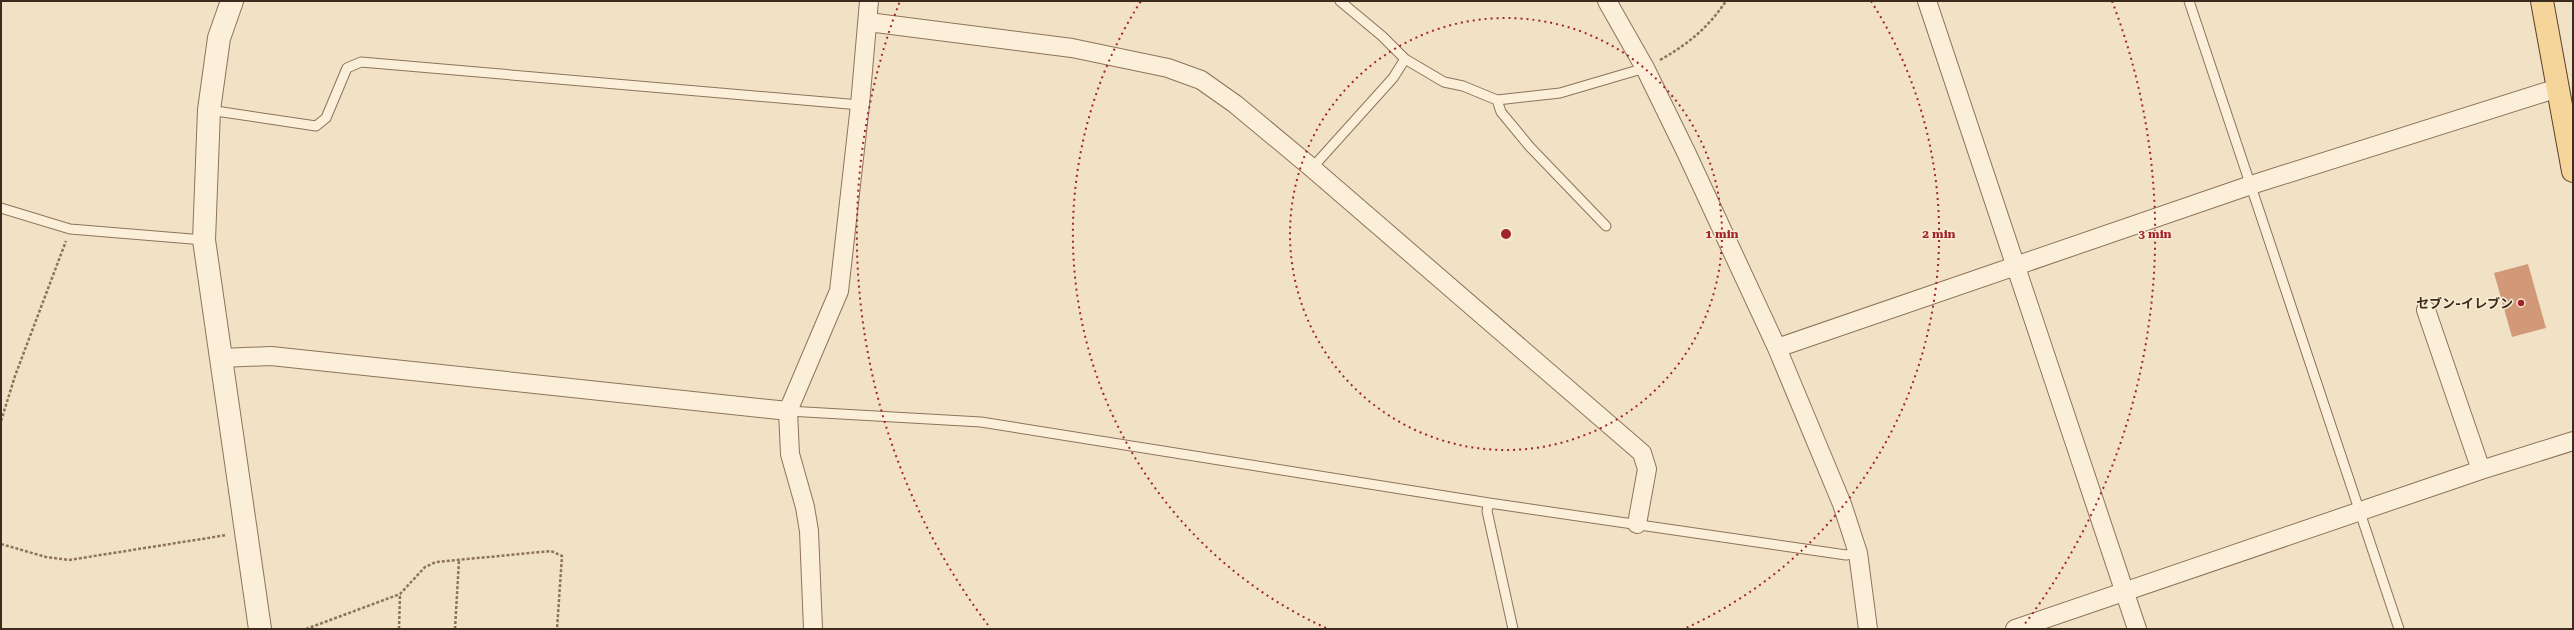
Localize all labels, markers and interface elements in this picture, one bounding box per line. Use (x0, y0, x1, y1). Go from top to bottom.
centre of rings (1499, 227, 1513, 241)
text: 1 min (1705, 227, 1739, 241)
text: 2 min (1922, 227, 1956, 241)
text: 3 min (2138, 227, 2172, 241)
place label: セブン-イレブン (2416, 296, 2513, 311)
marker: セブン-イレブン (2516, 298, 2526, 308)

